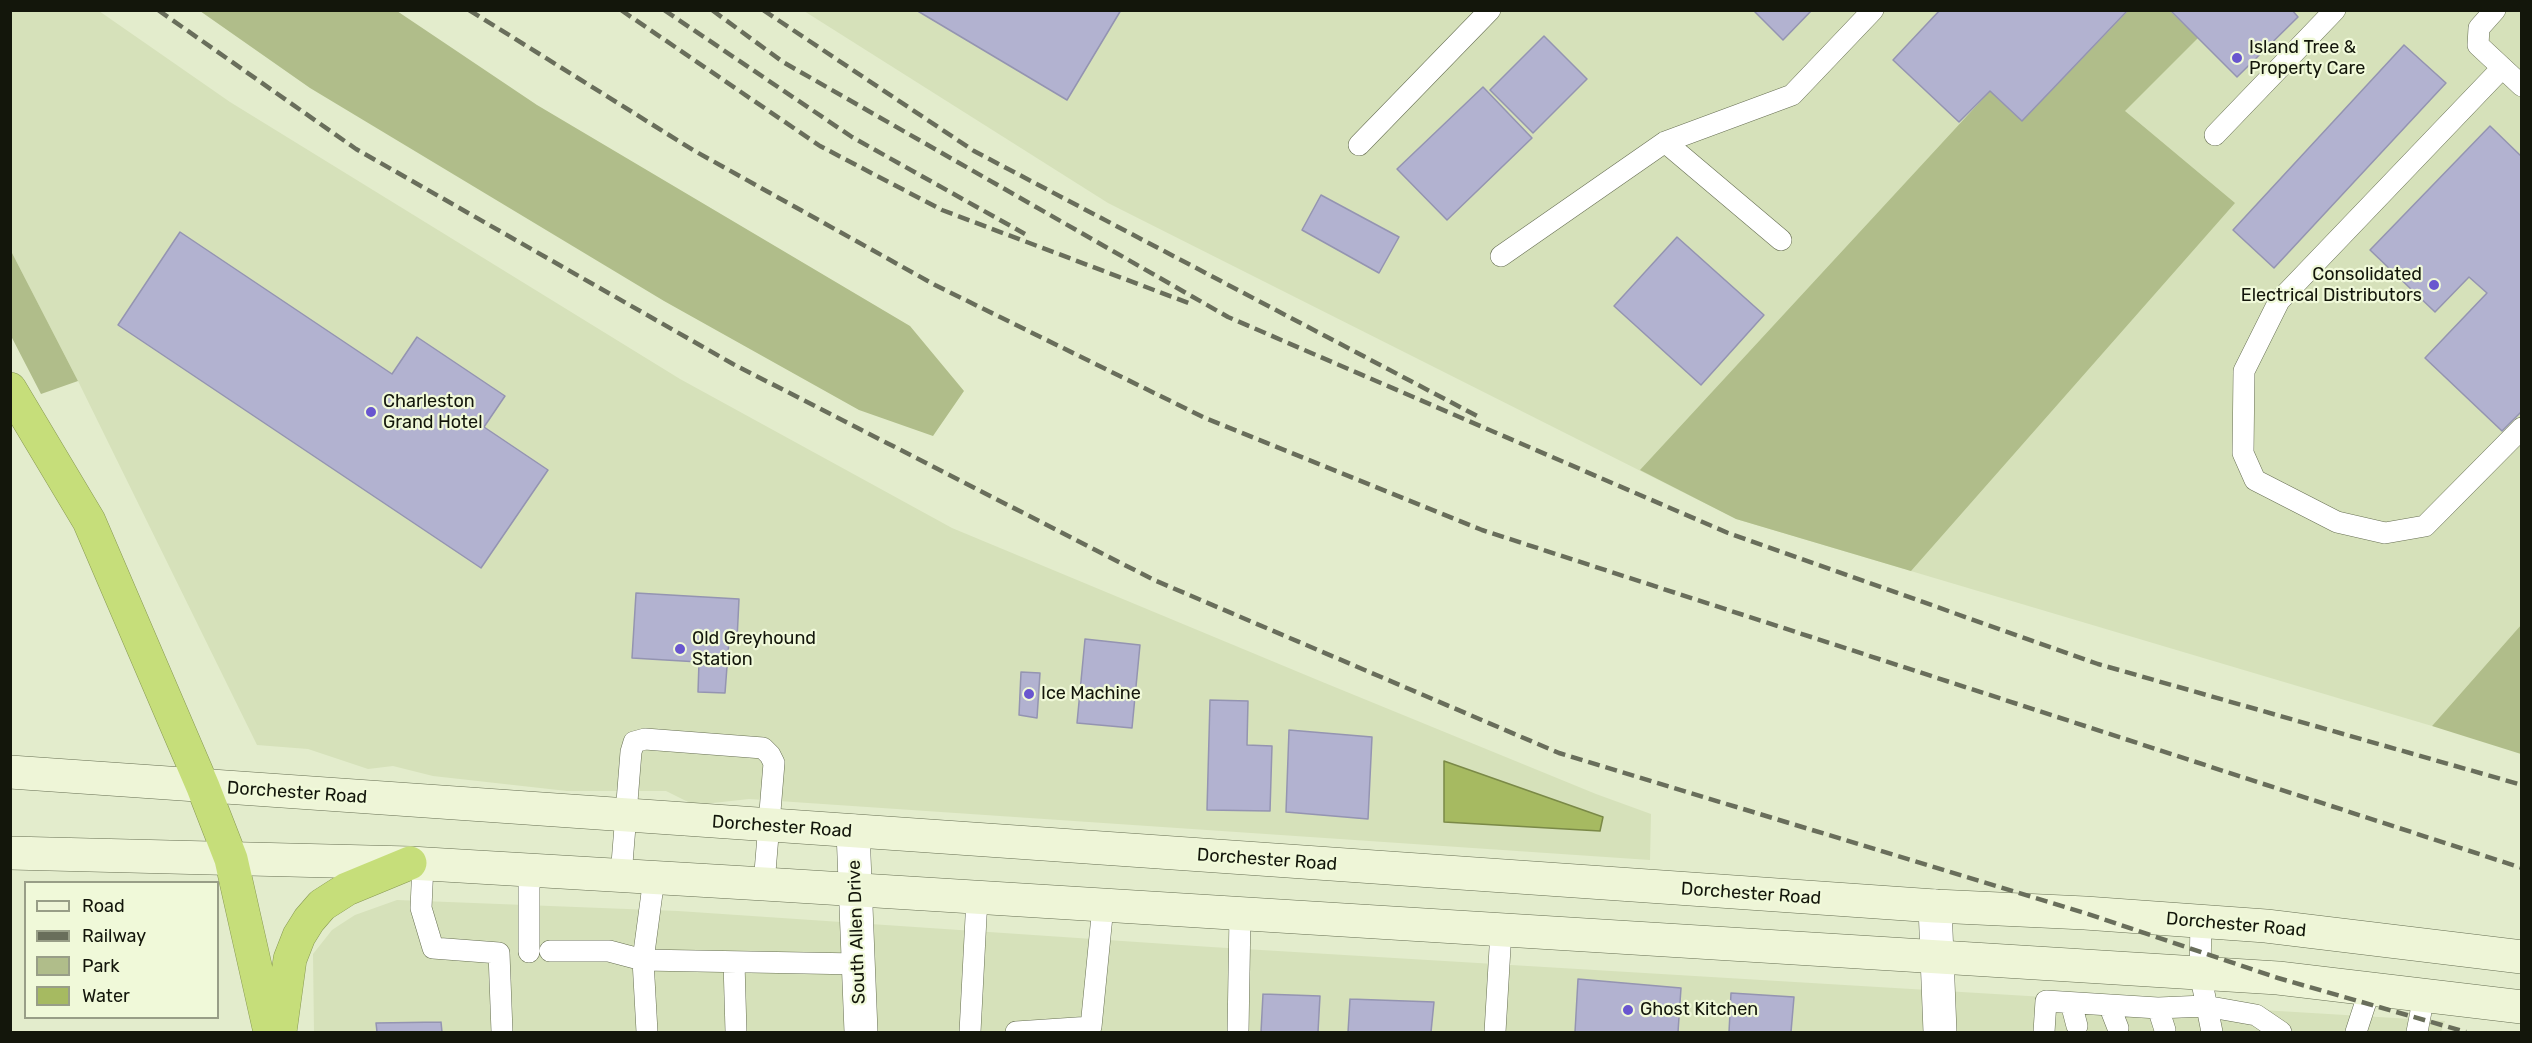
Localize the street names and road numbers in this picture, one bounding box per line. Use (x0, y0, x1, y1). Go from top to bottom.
street label: Dorchester Road (226, 777, 368, 809)
street label: Dorchester Road (711, 811, 853, 843)
street label: Dorchester Road (1196, 844, 1338, 876)
street label: South Allen Drive (844, 860, 870, 1004)
street label: Dorchester Road (1680, 878, 1822, 910)
street label: Dorchester Road (2165, 908, 2307, 942)

